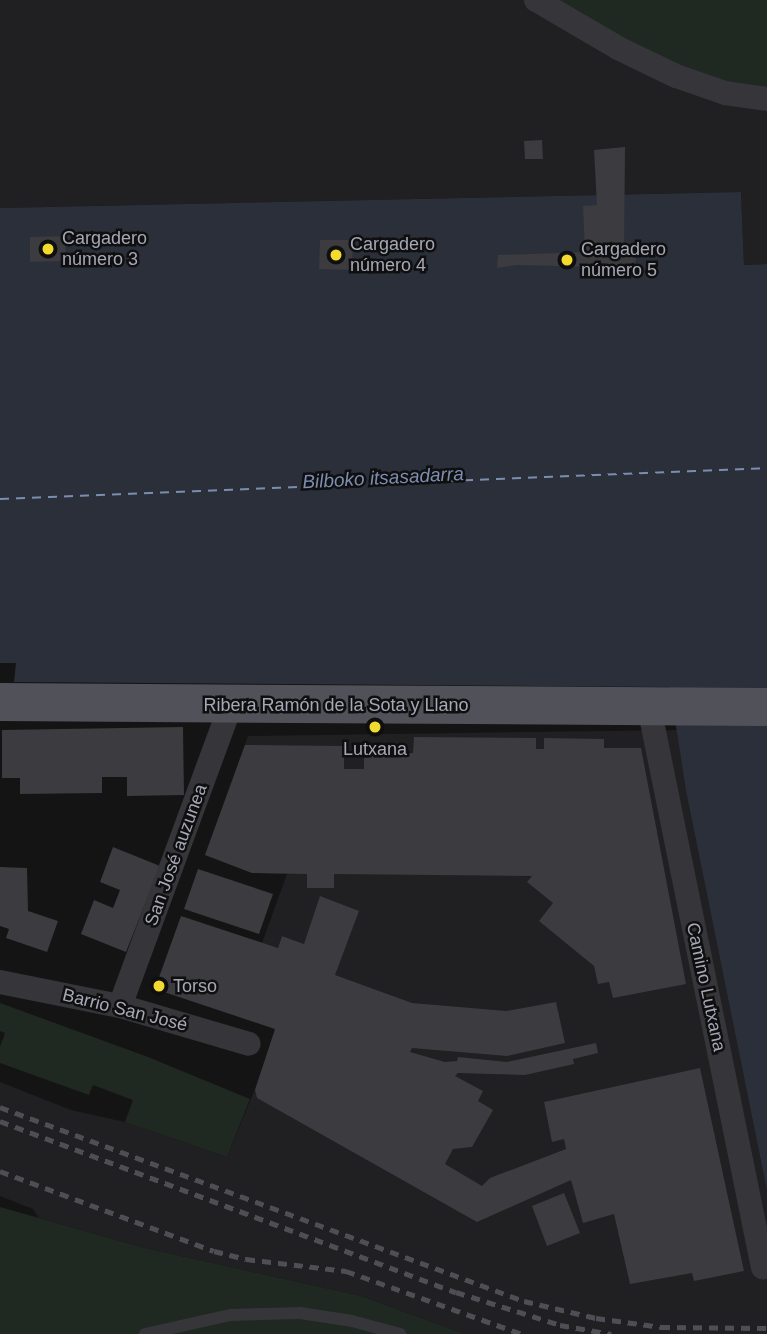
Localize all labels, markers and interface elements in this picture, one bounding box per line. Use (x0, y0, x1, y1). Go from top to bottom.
place label: Cargadero número 3 (62, 228, 147, 270)
place label: Cargadero número 4 (350, 234, 435, 276)
place label: Cargadero número 5 (581, 239, 666, 282)
marker: Cargadero número 3 (40, 241, 56, 257)
marker: Cargadero número 4 (328, 247, 344, 263)
marker: Cargadero número 5 (559, 252, 575, 268)
water label: Bilboko itsasadarra (302, 462, 464, 494)
street label: Ribera Ramón de la Sota y Llano (203, 694, 469, 716)
marker: Lutxana (367, 719, 383, 735)
place label: Lutxana (343, 738, 407, 760)
street label: San José auzunea (140, 781, 212, 929)
street label: Camino Lutxana (682, 921, 730, 1053)
place label: Torso (173, 975, 217, 997)
marker: Torso (151, 978, 167, 994)
street label: Barrio San José (60, 984, 190, 1036)

